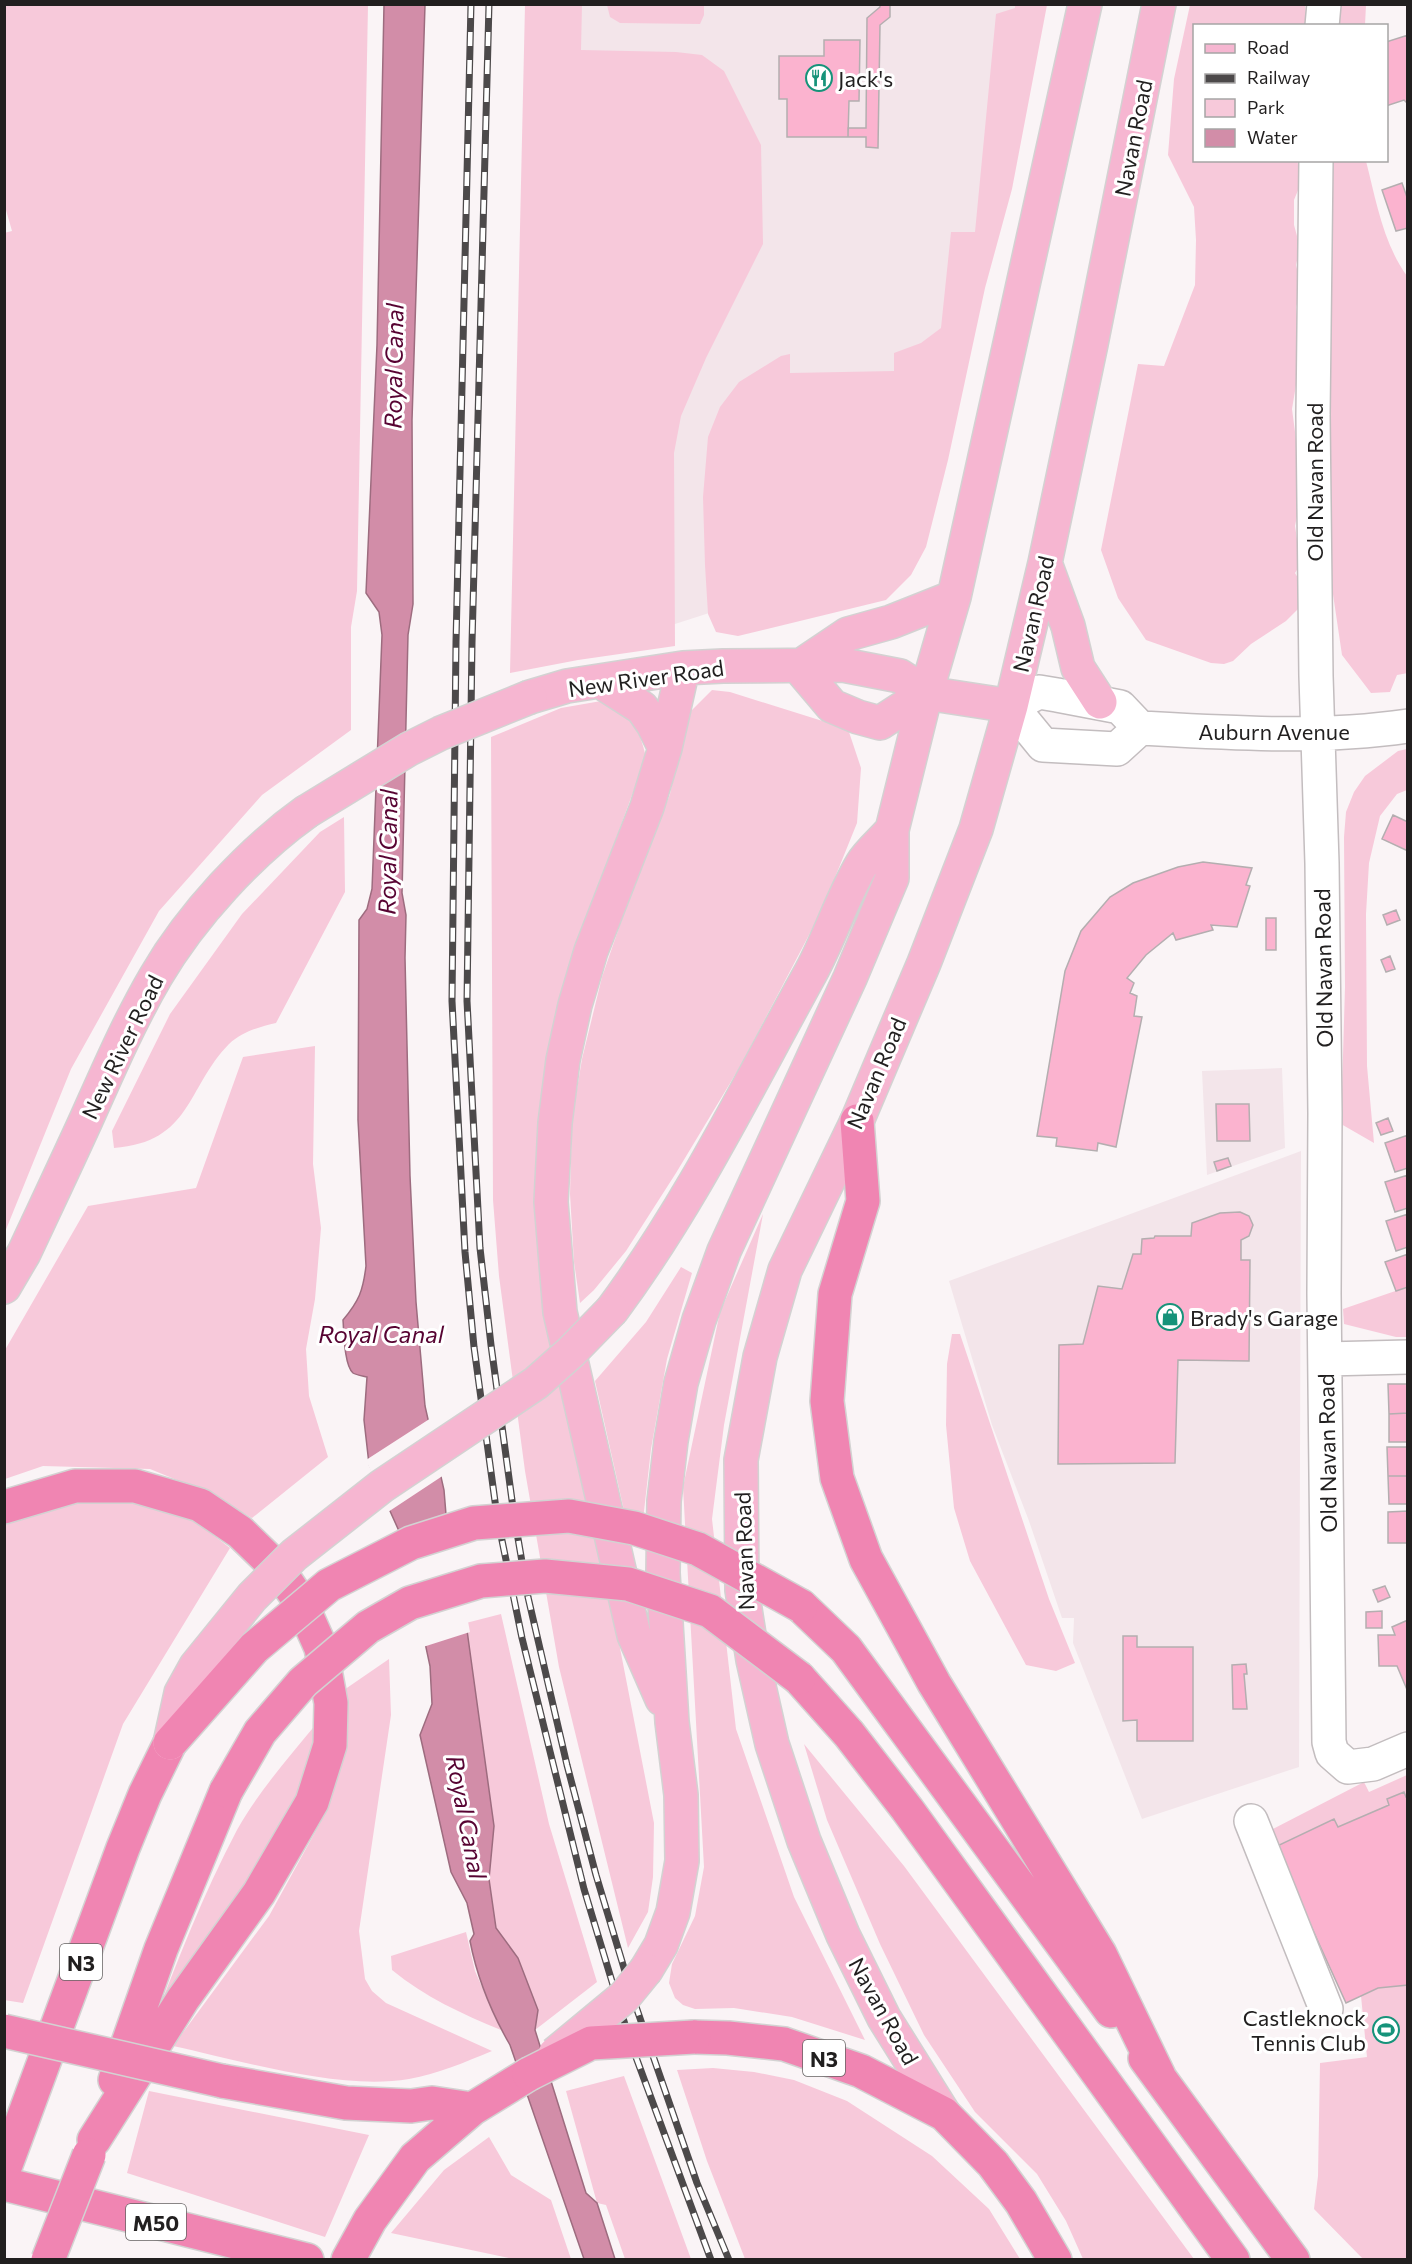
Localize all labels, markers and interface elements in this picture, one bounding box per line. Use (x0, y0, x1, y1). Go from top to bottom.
legend (1193, 24, 1388, 162)
text: Road (1247, 36, 1289, 58)
restaurant icon: Jack's (804, 63, 834, 93)
place label: Jack's (838, 65, 893, 92)
text: Railway (1247, 66, 1310, 88)
street label: Navan Road (1108, 77, 1158, 199)
text: Park (1247, 96, 1285, 118)
text: Water (1247, 126, 1298, 148)
water label: Royal Canal (377, 302, 409, 429)
street label: Old Navan Road (1301, 402, 1328, 562)
street label: Navan Road (1007, 553, 1059, 675)
street label: New River Road (566, 654, 726, 702)
street label: Auburn Avenue (1198, 718, 1350, 745)
water label: Royal Canal (371, 788, 403, 915)
street label: Old Navan Road (1308, 888, 1338, 1048)
street label: New River Road (75, 971, 169, 1123)
street label: Navan Road (840, 1013, 912, 1133)
shop icon: Brady's Garage (1155, 1302, 1185, 1332)
place label: Brady's Garage (1190, 1304, 1338, 1331)
water label: Royal Canal (318, 1319, 445, 1348)
street label: Old Navan Road (1312, 1373, 1342, 1533)
street label: Navan Road (728, 1491, 760, 1611)
water label: Royal Canal (441, 1753, 493, 1882)
road number: N3 (60, 1944, 102, 1980)
street label: Navan Road (843, 1953, 925, 2069)
place label: Castleknock Tennis Club (1243, 2004, 1366, 2056)
sports icon: Castleknock Tennis Club (1371, 2015, 1401, 2045)
road number: N3 (803, 2040, 845, 2076)
road number: M50 (126, 2204, 186, 2240)

